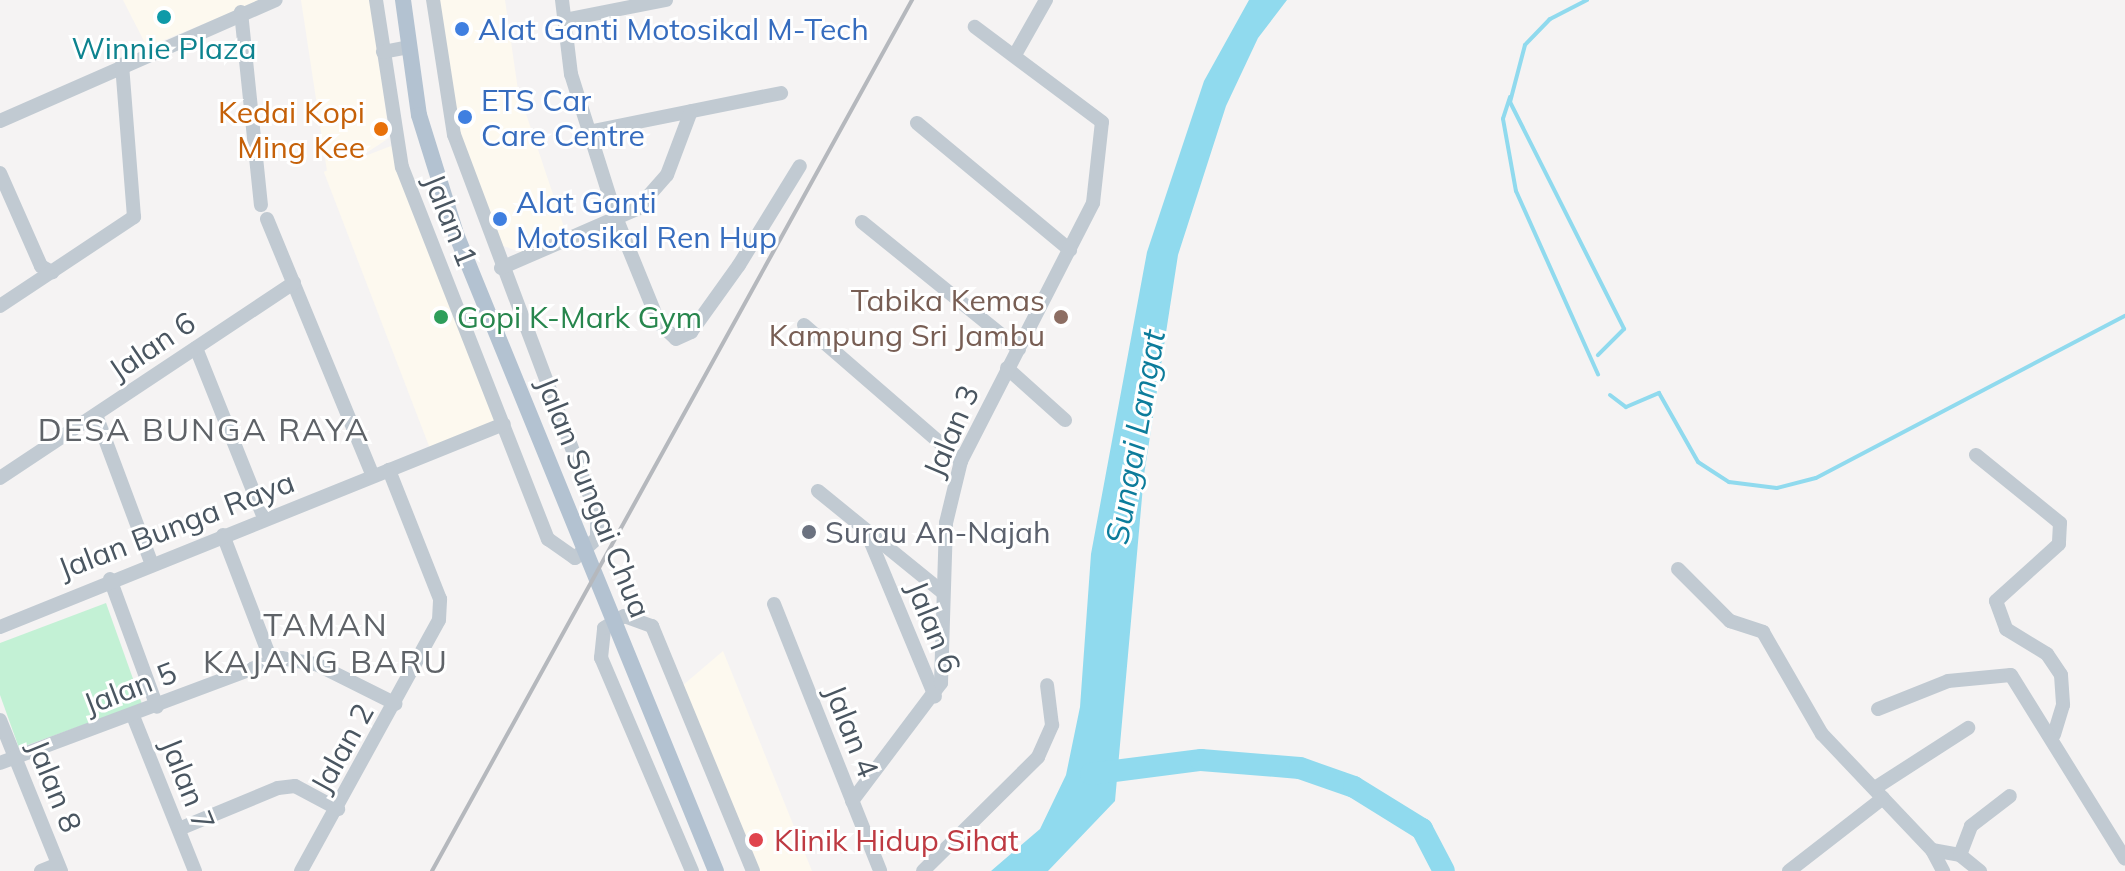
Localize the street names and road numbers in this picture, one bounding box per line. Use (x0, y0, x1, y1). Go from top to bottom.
street label: Jalan 1 (416, 169, 486, 271)
street label: Jalan 6 (102, 304, 202, 388)
street label: Jalan Sungai Chua (529, 371, 659, 623)
street label: Jalan 3 (916, 380, 986, 482)
street label: Jalan Bunga Raya (53, 463, 299, 587)
street label: Jalan 6 (899, 576, 969, 678)
street label: Jalan 5 (79, 654, 181, 722)
street label: Jalan 4 (817, 680, 887, 782)
street label: Jalan 2 (303, 697, 381, 799)
street label: Jalan 7 (153, 733, 223, 835)
street label: Jalan 8 (20, 735, 90, 837)

